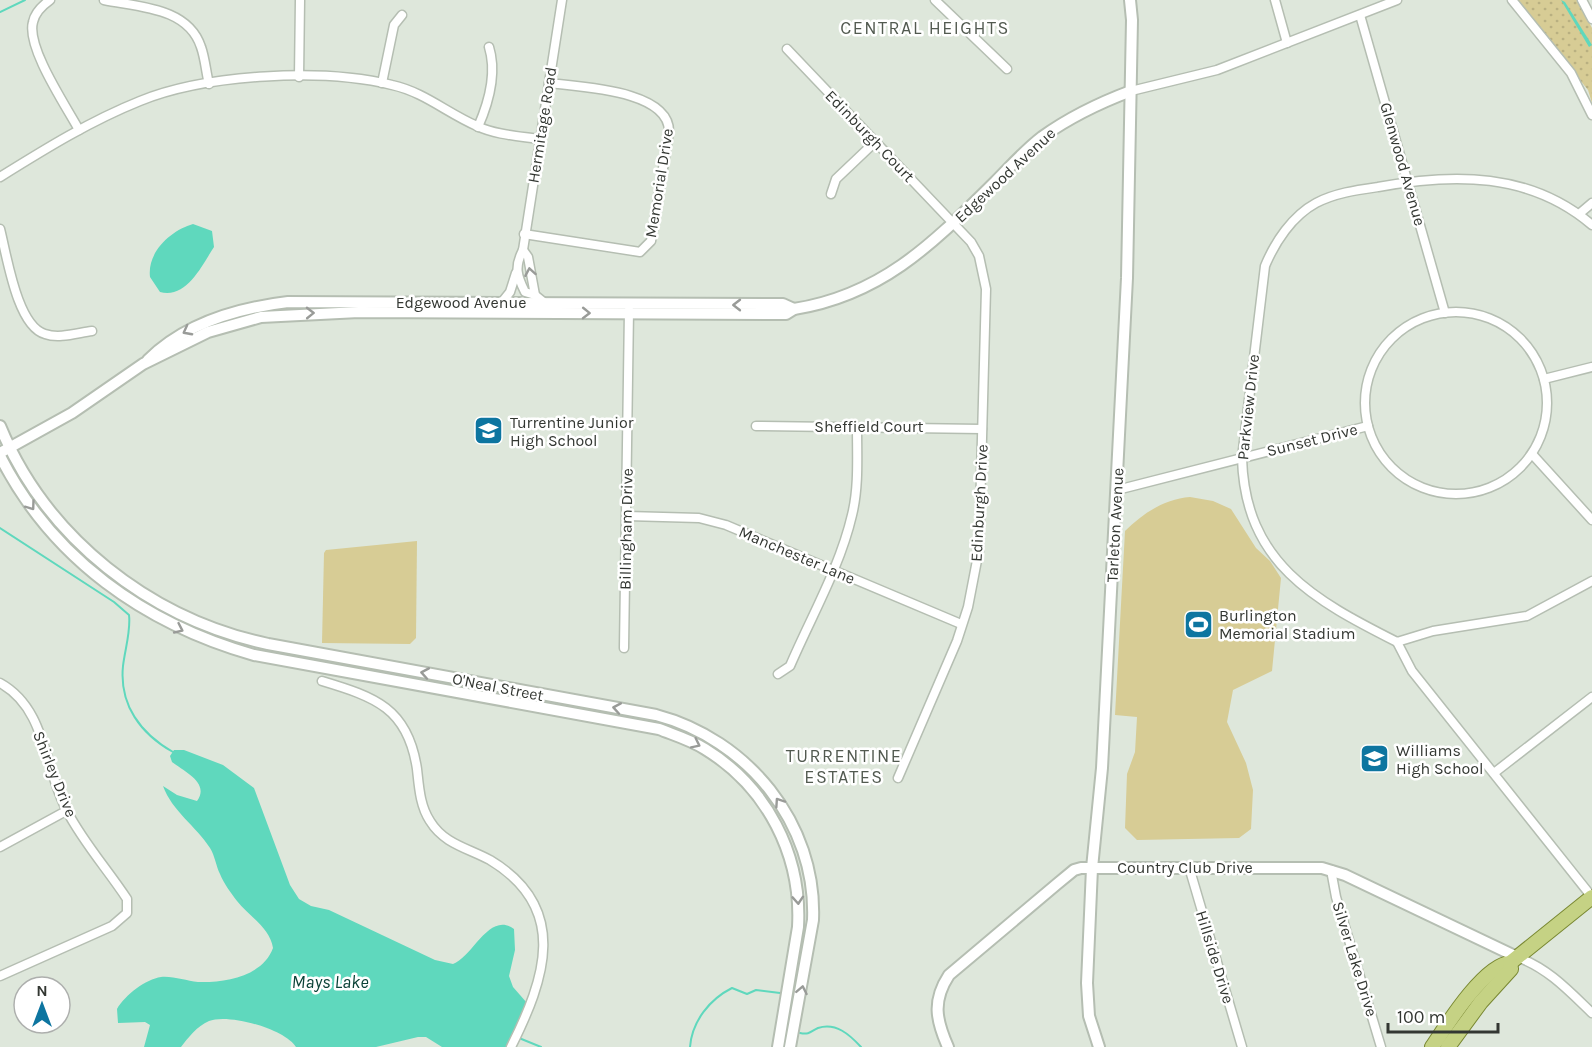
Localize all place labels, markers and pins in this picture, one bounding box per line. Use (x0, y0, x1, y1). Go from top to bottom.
place label: Turrentine Junior High School (510, 413, 634, 450)
school or university icon: Turrentine Junior High School (473, 415, 505, 447)
place label: Burlington Memorial Stadium (1219, 606, 1356, 643)
sports icon: Burlington Memorial Stadium (1182, 608, 1214, 640)
place label: Williams High School (1396, 741, 1484, 778)
school or university icon: Williams High School (1359, 743, 1391, 775)

